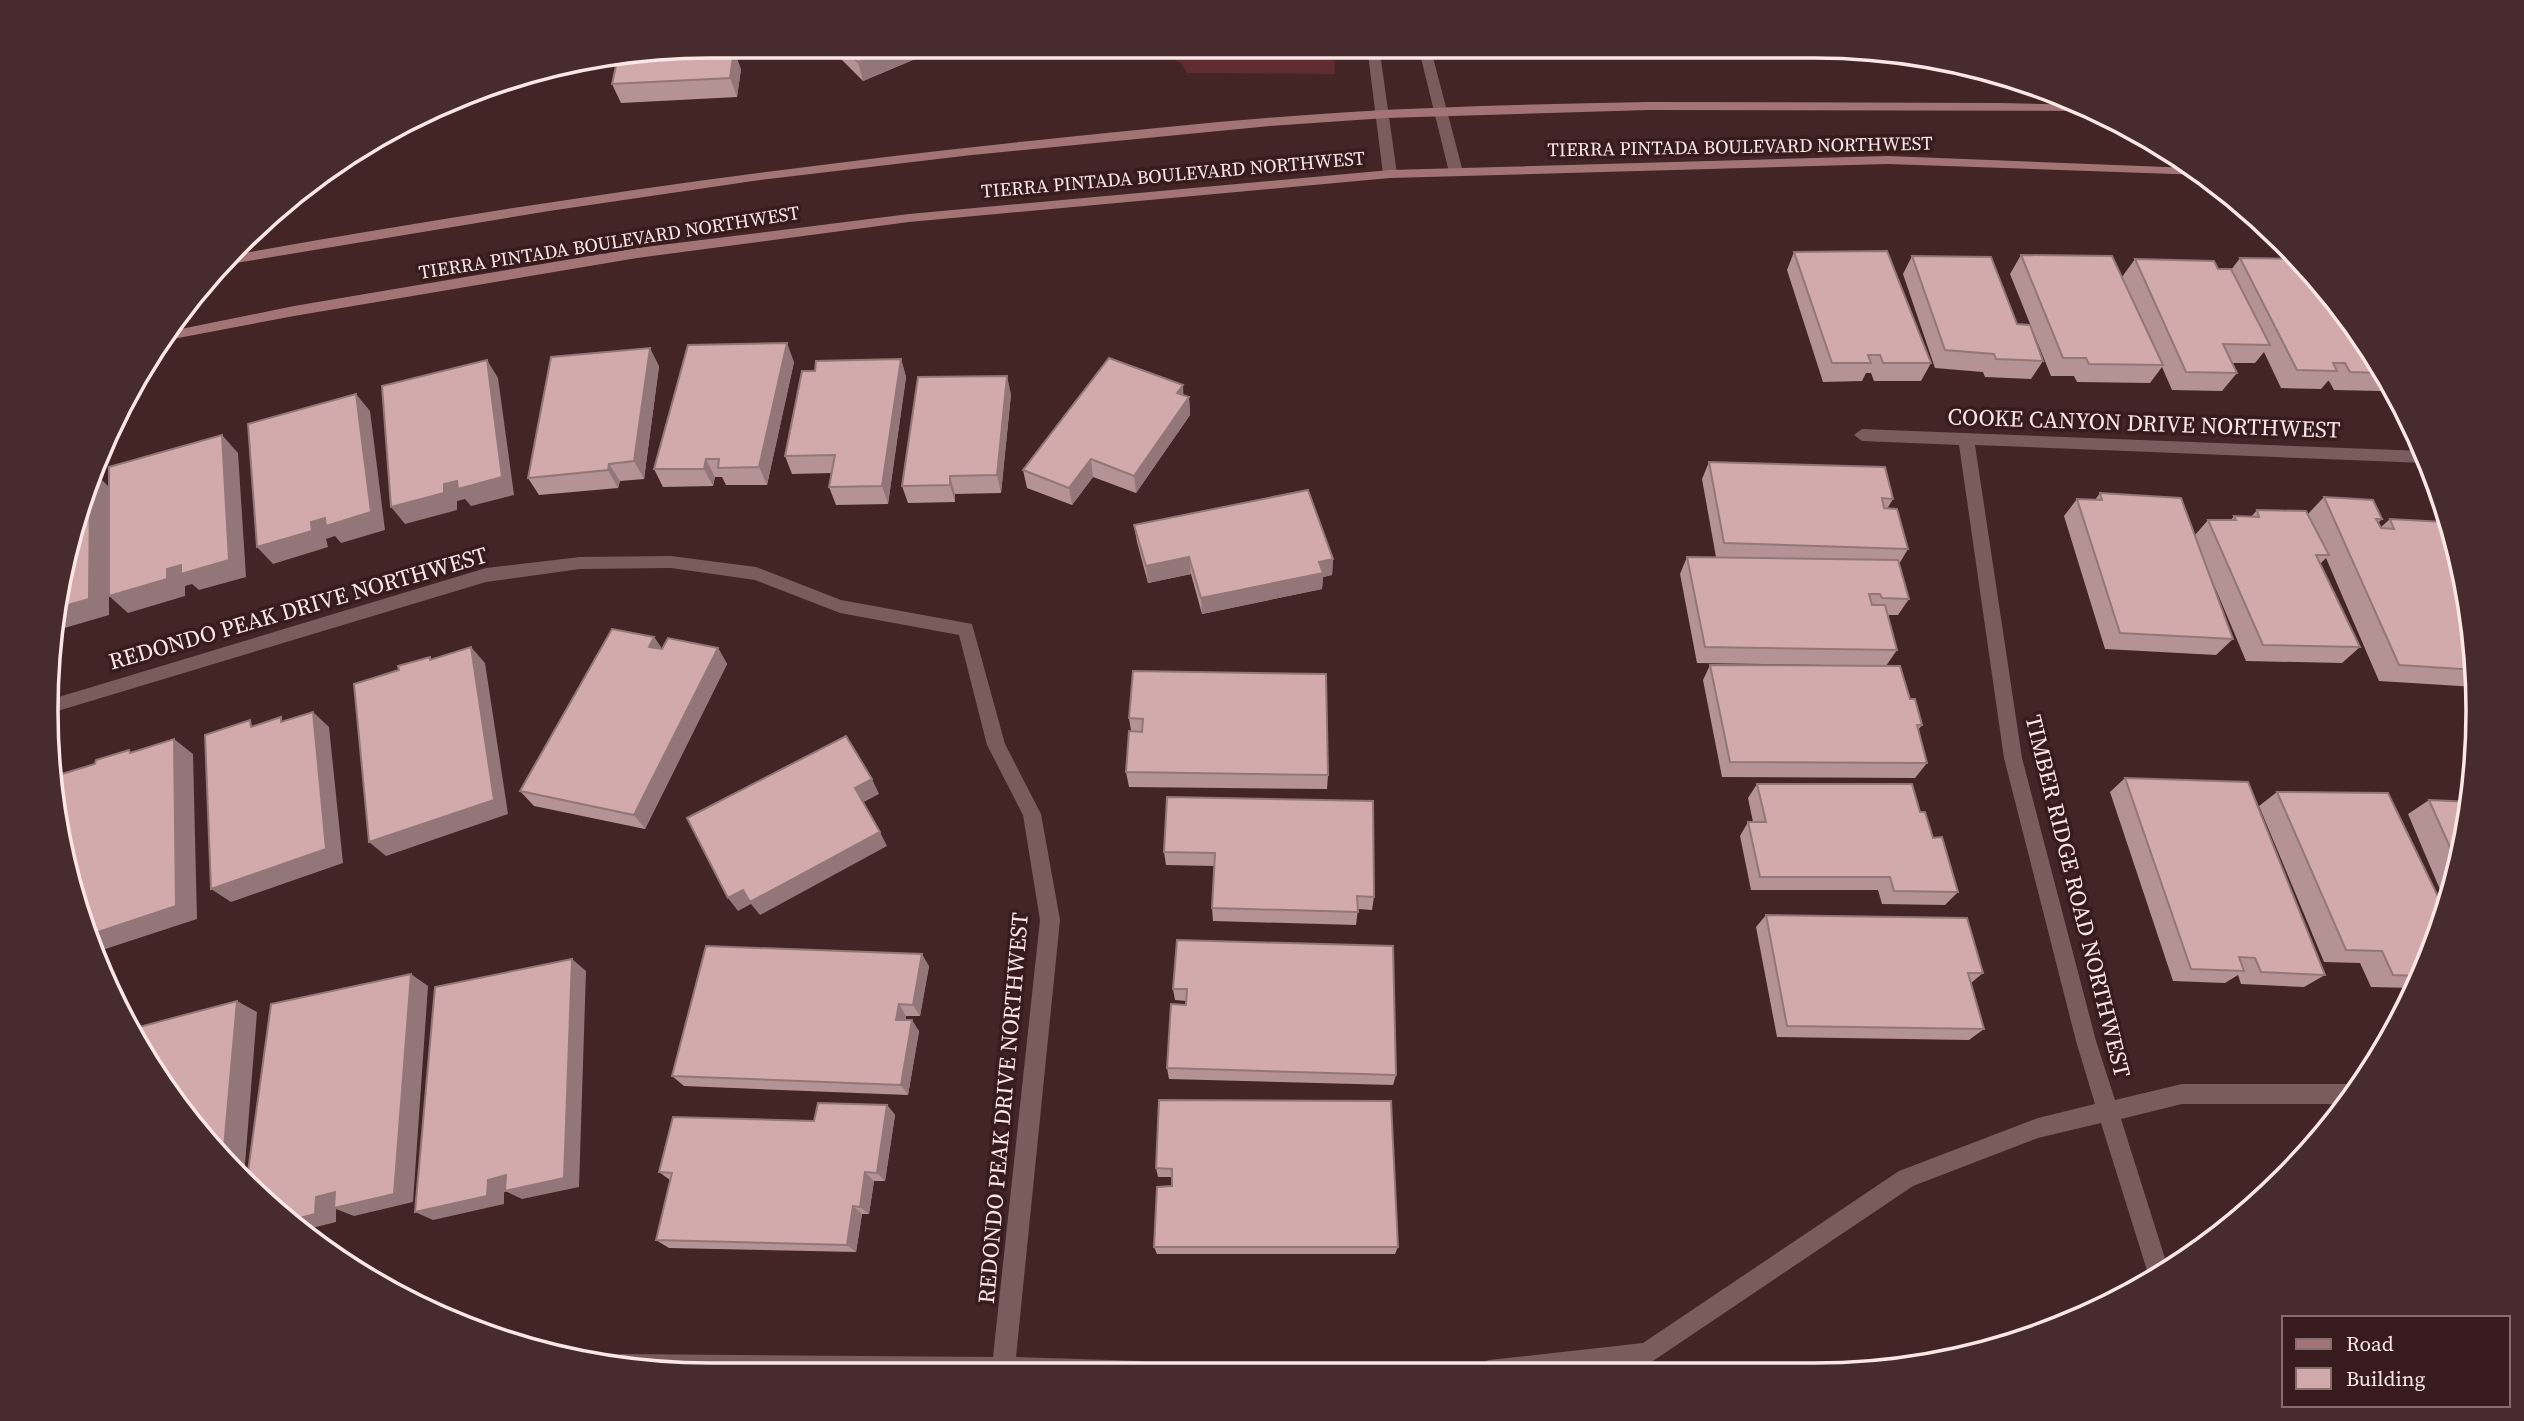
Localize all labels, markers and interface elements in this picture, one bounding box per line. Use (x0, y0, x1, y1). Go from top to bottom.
street label: TIERRA PINTADA BOULEVARD NORTHWEST (1547, 130, 1933, 162)
street label: TIERRA PINTADA BOULEVARD NORTHWEST (980, 144, 1366, 204)
street label: TIERRA PINTADA BOULEVARD NORTHWEST (417, 199, 802, 285)
street label: COOKE CANYON DRIVE NORTHWEST (1947, 400, 2341, 446)
street label: REDONDO PEAK DRIVE NORTHWEST (105, 538, 491, 678)
street label: TIMBER RIDGE ROAD NORTHWEST (2017, 711, 2139, 1081)
street label: REDONDO PEAK DRIVE NORTHWEST (970, 911, 1036, 1305)
legend (2282, 1316, 2510, 1407)
text: Road (2346, 1329, 2394, 1358)
text: Building (2346, 1364, 2425, 1393)

